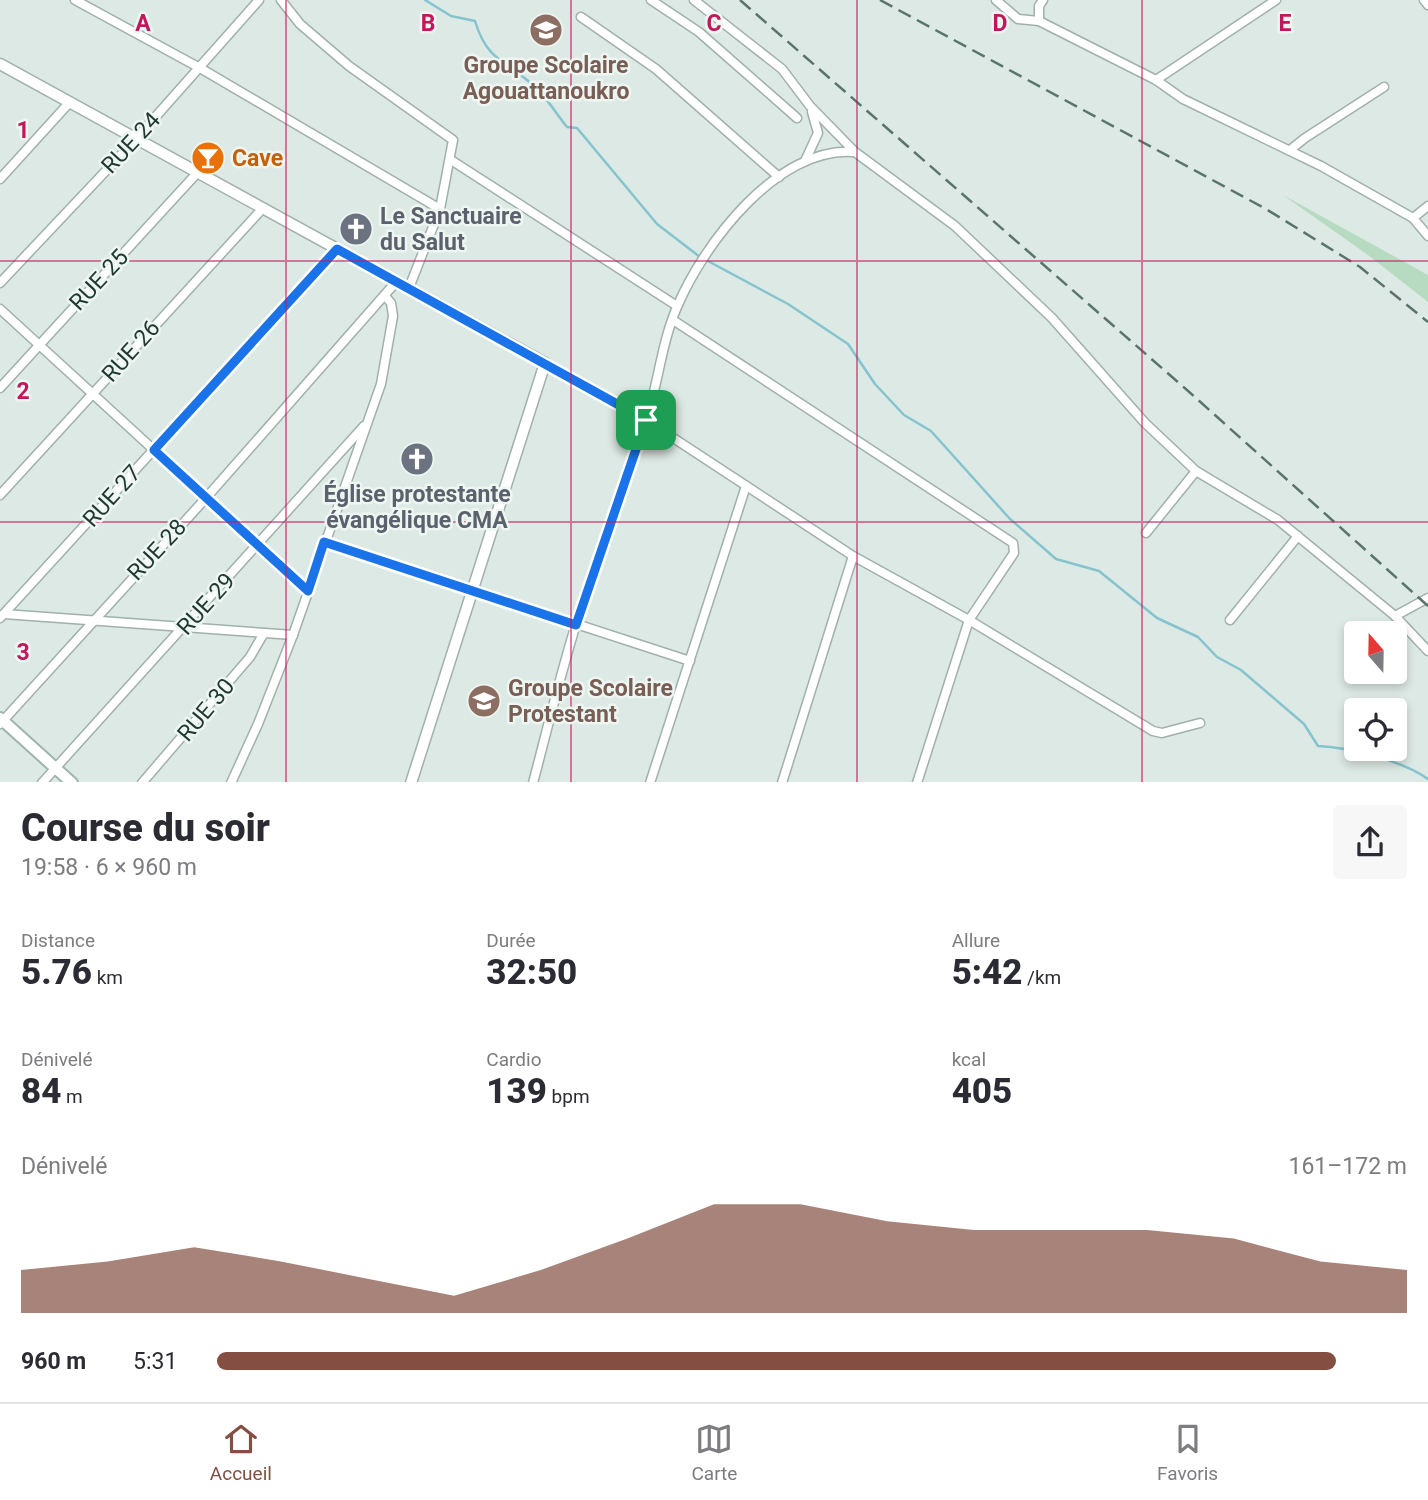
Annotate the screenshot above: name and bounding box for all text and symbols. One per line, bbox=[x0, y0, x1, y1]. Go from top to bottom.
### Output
text: A bbox=[135, 10, 151, 37]
text: B bbox=[421, 10, 435, 37]
text: C bbox=[706, 10, 722, 37]
text: D bbox=[993, 10, 1007, 37]
text: E bbox=[1279, 10, 1292, 37]
school or university icon: Groupe Scolaire Agouattanoukro bbox=[527, 11, 565, 49]
place label: Groupe Scolaire Agouattanoukro bbox=[463, 52, 629, 105]
street label: RUE 24 bbox=[96, 107, 166, 179]
text: 1 bbox=[16, 117, 30, 144]
bar icon: Cave bbox=[189, 139, 227, 177]
place label: Cave bbox=[232, 145, 283, 172]
place label: Le Sanctuaire du Salut bbox=[380, 203, 522, 256]
church icon: Le Sanctuaire du Salut bbox=[337, 210, 375, 248]
street label: RUE 25 bbox=[64, 244, 134, 316]
street label: RUE 26 bbox=[96, 315, 166, 387]
text: 2 bbox=[16, 378, 30, 405]
pin bbox=[616, 390, 676, 450]
icon: arrive bbox=[627, 401, 665, 439]
church icon: Église protestante évangélique CMA bbox=[398, 440, 436, 478]
street label: RUE 27 bbox=[77, 460, 147, 532]
place label: Église protestante évangélique CMA bbox=[323, 480, 511, 534]
street label: RUE 28 bbox=[122, 514, 192, 586]
street label: RUE 29 bbox=[171, 568, 241, 640]
north arrow bbox=[1344, 621, 1407, 684]
map controls bbox=[1344, 621, 1407, 761]
text: 3 bbox=[16, 639, 30, 666]
street label: RUE 30 bbox=[172, 673, 240, 747]
place label: Groupe Scolaire Protestant bbox=[508, 675, 673, 728]
school or university icon: Groupe Scolaire Protestant bbox=[465, 682, 503, 720]
button: locate bbox=[1344, 698, 1407, 761]
button: share bbox=[1333, 805, 1407, 879]
text: Course du soir bbox=[21, 806, 270, 850]
text: 19:58 · 6 × 960 m bbox=[21, 854, 197, 881]
text: Distance bbox=[21, 929, 95, 952]
text: Durée bbox=[486, 929, 536, 952]
text: Allure bbox=[952, 929, 1000, 952]
text: 5.76 bbox=[21, 952, 92, 993]
text: 32:50 bbox=[486, 952, 577, 993]
text: 5:42 bbox=[952, 952, 1022, 993]
text: km bbox=[92, 966, 123, 989]
text: /km bbox=[1022, 966, 1061, 989]
text: Dénivelé bbox=[21, 1048, 93, 1071]
text: Cardio bbox=[486, 1048, 541, 1071]
text: kcal bbox=[952, 1048, 986, 1071]
text: 84 bbox=[21, 1071, 61, 1112]
text: 139 bbox=[486, 1071, 547, 1112]
text: 405 bbox=[952, 1071, 1012, 1112]
text: m bbox=[61, 1085, 83, 1108]
text: bpm bbox=[547, 1085, 590, 1108]
text: Dénivelé bbox=[21, 1153, 108, 1180]
text: 161–172 m bbox=[1288, 1153, 1407, 1180]
text: 960 m bbox=[21, 1348, 86, 1375]
text: 5:31 bbox=[133, 1348, 177, 1375]
tab: Accueil bbox=[210, 1420, 272, 1485]
tab: Carte bbox=[691, 1420, 737, 1485]
tab: Favoris bbox=[1157, 1420, 1218, 1485]

